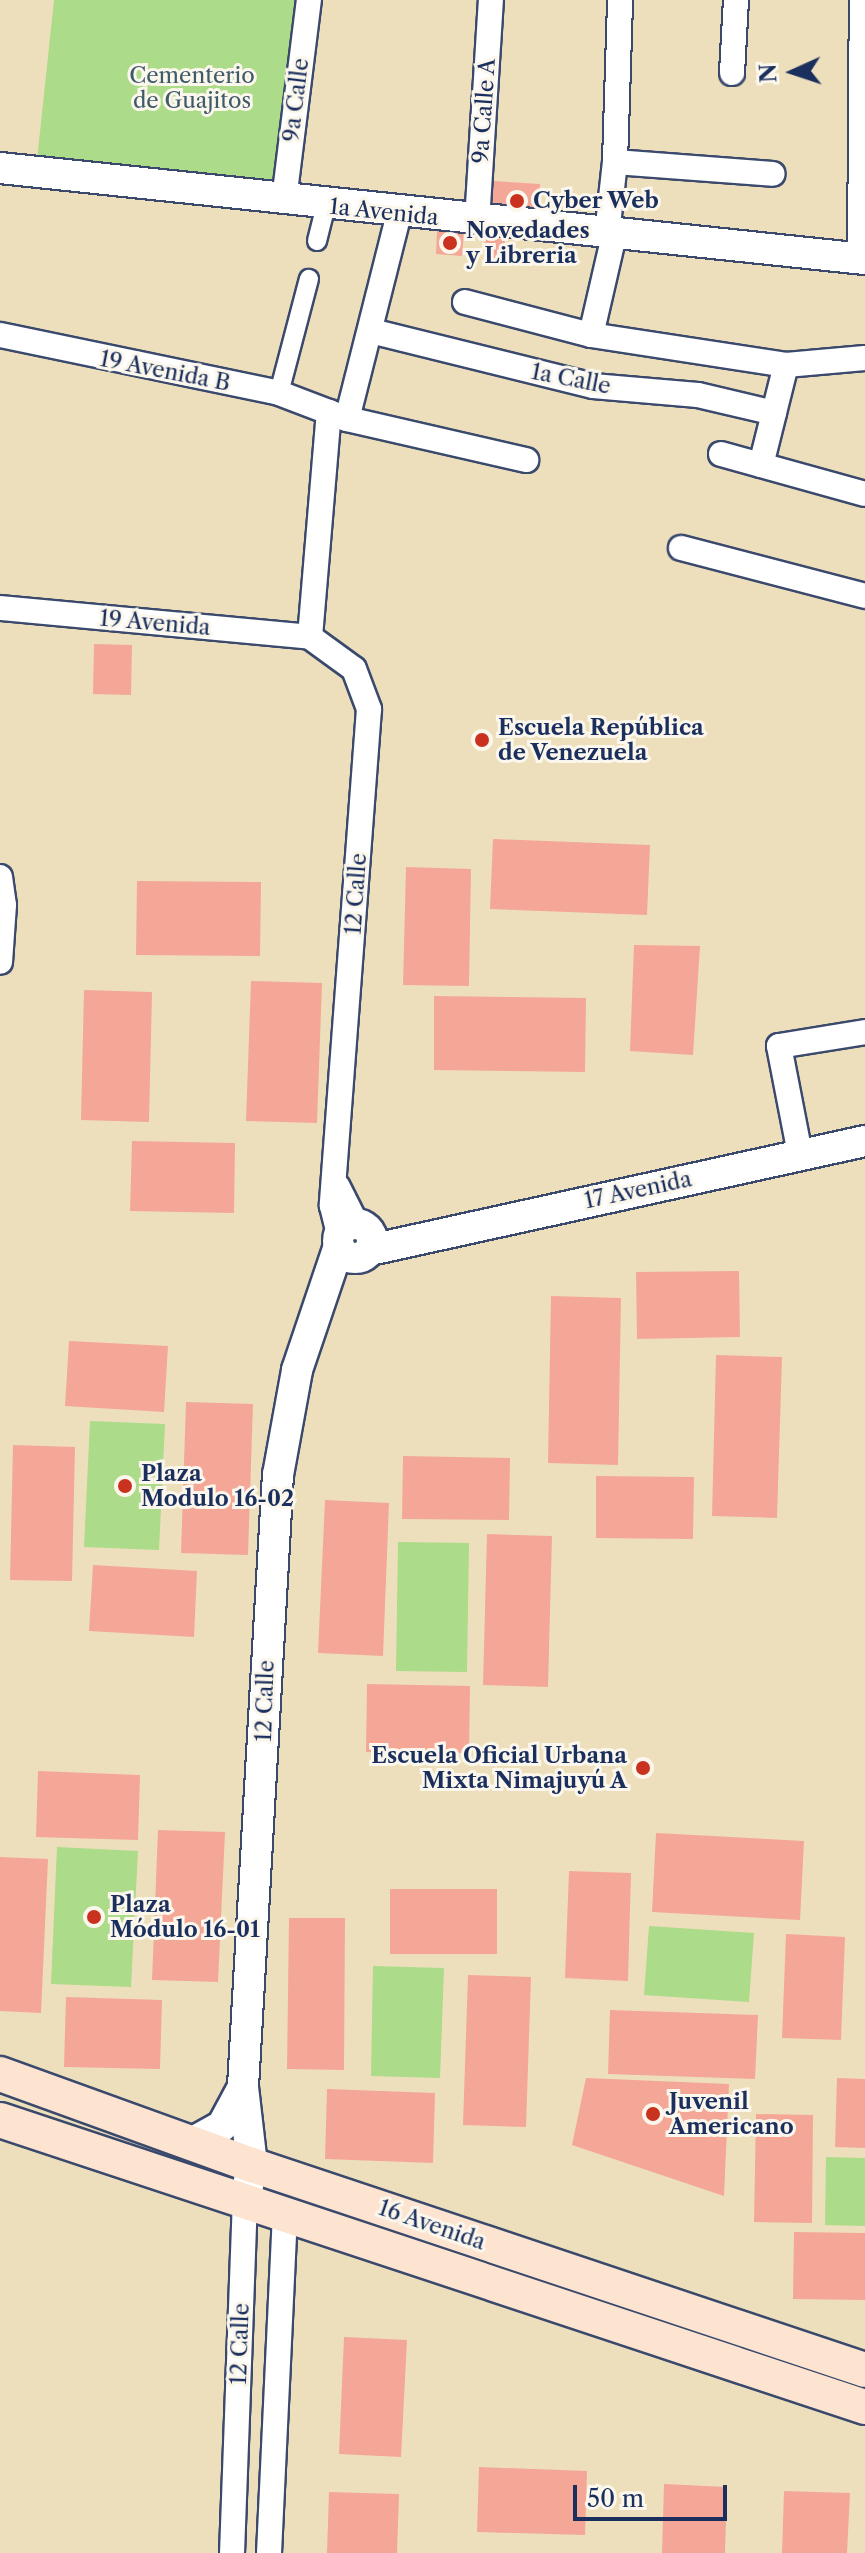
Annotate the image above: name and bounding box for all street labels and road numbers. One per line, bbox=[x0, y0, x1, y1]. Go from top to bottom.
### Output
street label: 9a Calle bbox=[278, 57, 314, 143]
street label: 9a Calle A bbox=[467, 57, 501, 165]
street label: 1a Avenida bbox=[328, 193, 440, 231]
street label: 19 Avenida B bbox=[97, 345, 233, 397]
street label: 1a Calle bbox=[529, 358, 613, 400]
street label: 19 Avenida bbox=[98, 605, 212, 641]
street label: 12 Calle bbox=[340, 852, 372, 936]
street label: 17 Avenida bbox=[581, 1166, 695, 1214]
street label: 12 Calle bbox=[250, 1660, 280, 1742]
street label: 16 Avenida bbox=[375, 2194, 489, 2256]
street label: 12 Calle bbox=[225, 2303, 255, 2385]

